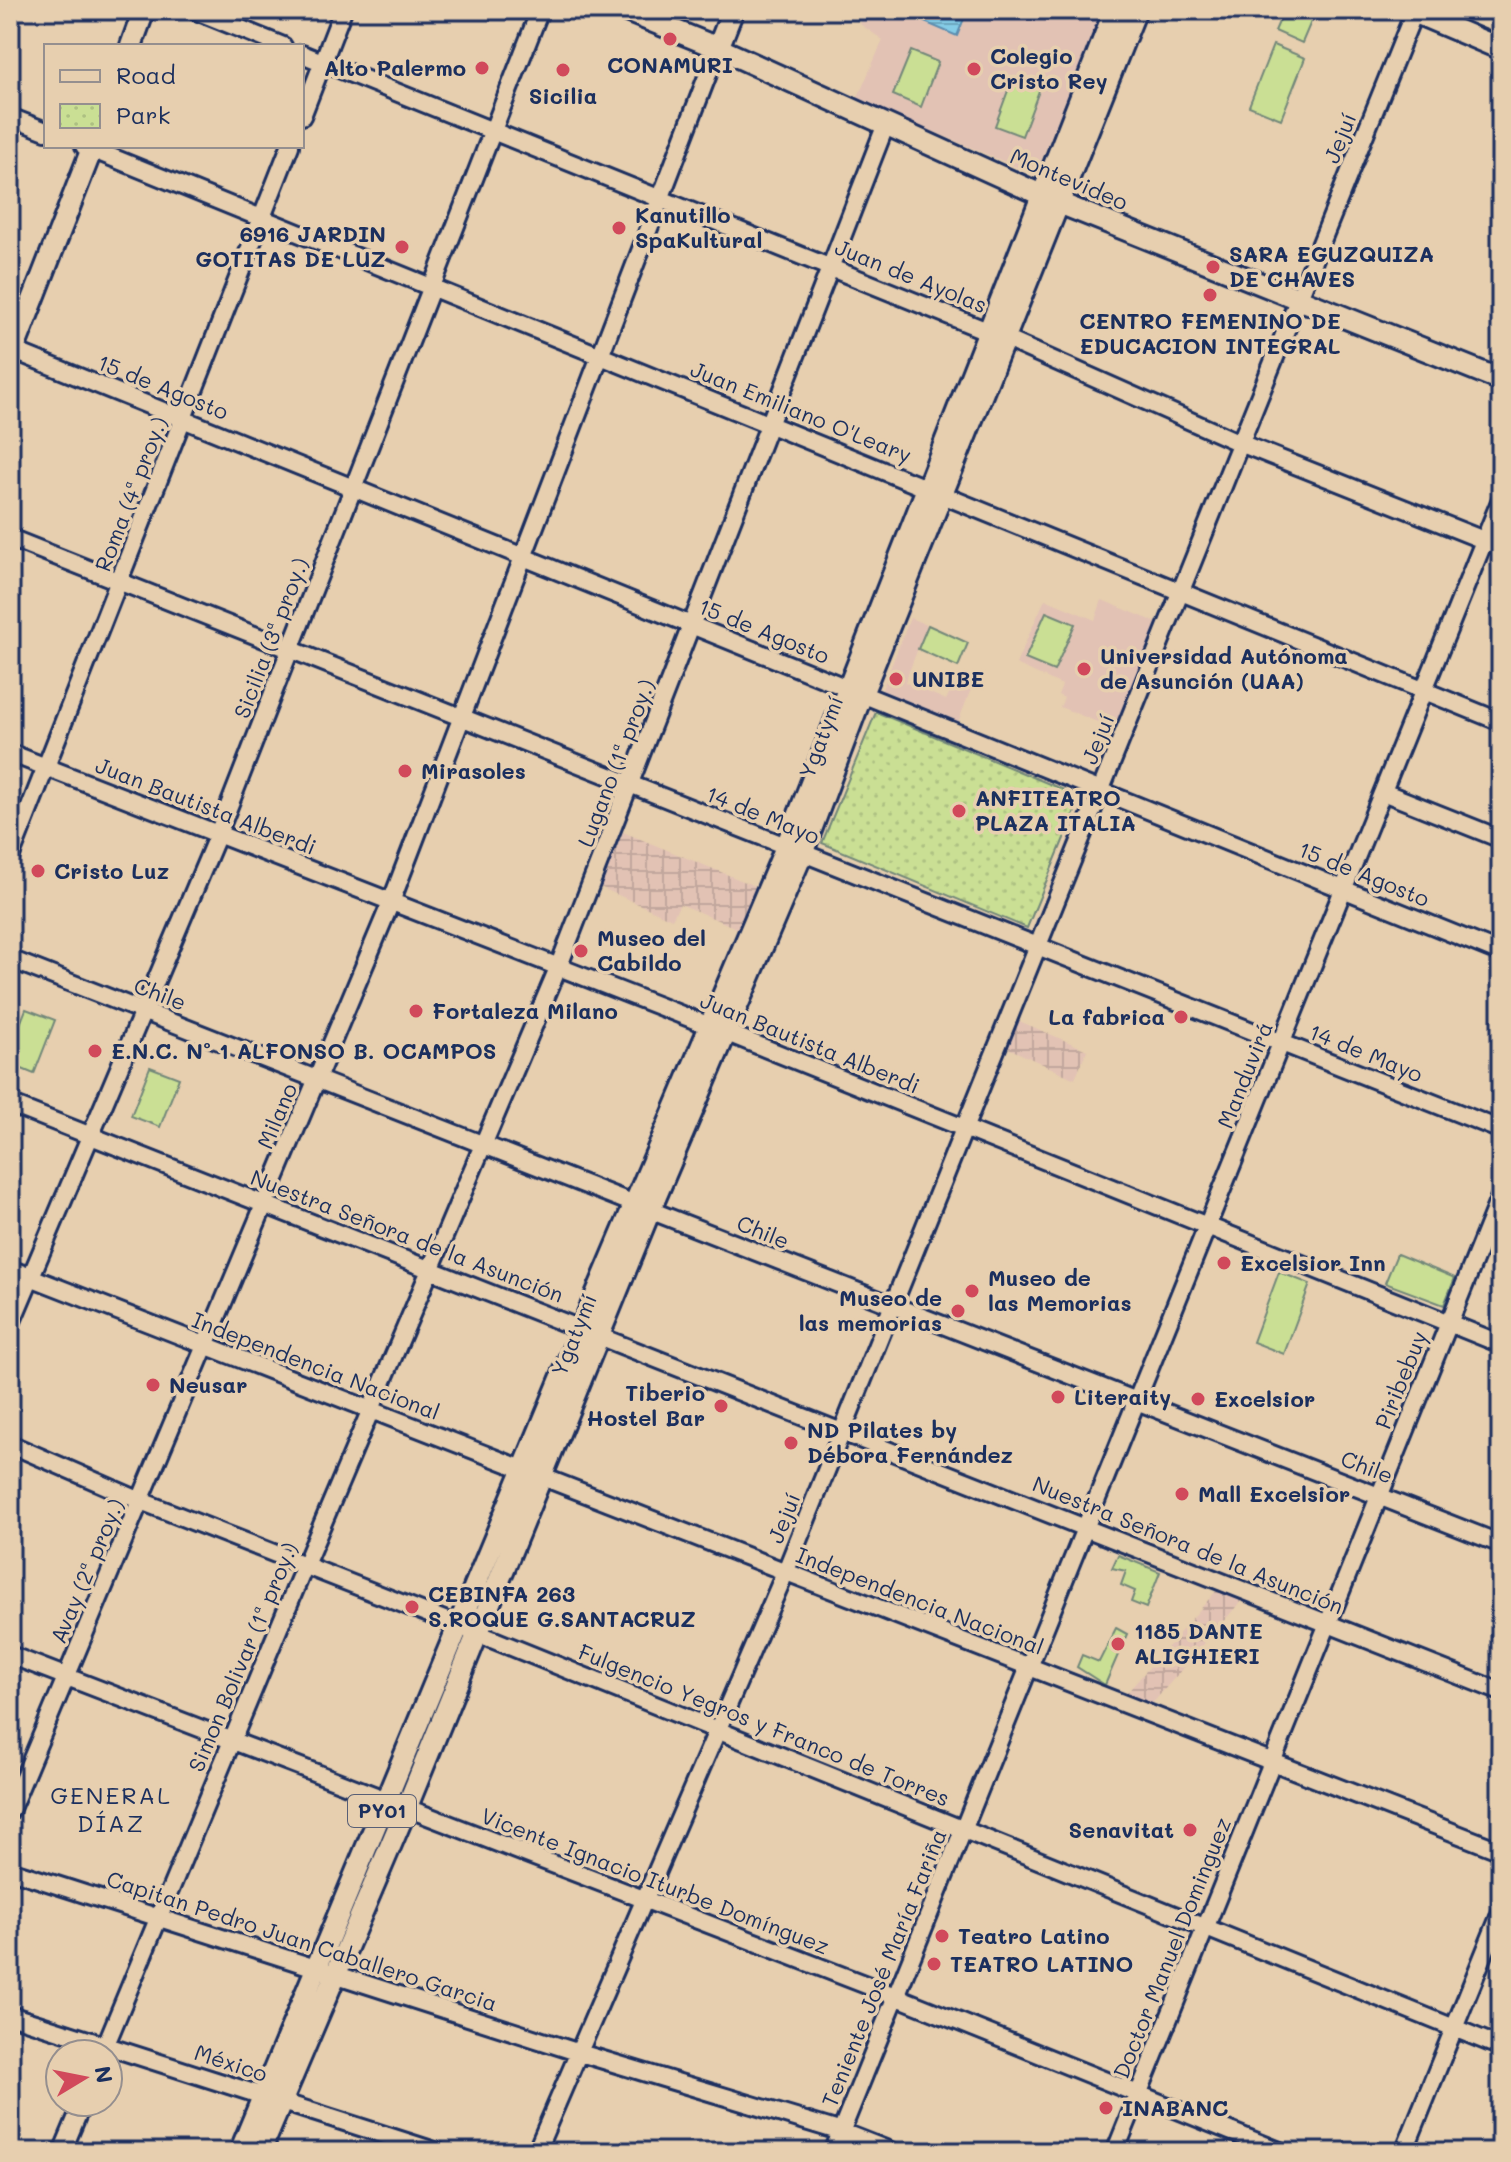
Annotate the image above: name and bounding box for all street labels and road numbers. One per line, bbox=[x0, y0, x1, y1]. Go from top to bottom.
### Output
street label: Jejuí bbox=[1316, 108, 1363, 167]
street label: Montevideo bbox=[1006, 141, 1132, 216]
street label: Juan de Ayolas bbox=[831, 232, 991, 319]
street label: 15 de Agosto bbox=[93, 347, 233, 426]
street label: Juan Emiliano O'Leary bbox=[686, 354, 916, 469]
street label: Roma (4ª proy.) bbox=[88, 412, 173, 575]
street label: Sicilia (3ª proy.) bbox=[227, 553, 315, 722]
street label: 15 de Agosto bbox=[694, 591, 834, 670]
street label: Lugano (1ª proy.) bbox=[570, 675, 661, 851]
street label: Ygatymí bbox=[791, 691, 850, 782]
street label: Jejuí bbox=[1074, 709, 1121, 768]
street label: Juan Bautista Alberdi bbox=[92, 750, 321, 861]
street label: 14 de Mayo bbox=[702, 779, 824, 850]
street label: 15 de Agosto bbox=[1294, 834, 1434, 913]
street label: Chile bbox=[130, 970, 191, 1017]
street label: Juan Bautista Alberdi bbox=[696, 985, 924, 1100]
street label: Manduvirá bbox=[1210, 1017, 1279, 1132]
street label: 14 de Mayo bbox=[1305, 1017, 1427, 1088]
street label: Milano bbox=[250, 1079, 303, 1153]
street label: Nuestra Señora de la Asunción bbox=[247, 1162, 568, 1309]
street label: Chile bbox=[733, 1208, 794, 1255]
street label: Ygatymí bbox=[544, 1289, 603, 1380]
street label: Independencia Nacional bbox=[188, 1305, 444, 1426]
street label: Piribebuy bbox=[1368, 1327, 1433, 1433]
street label: Chile bbox=[1337, 1443, 1398, 1490]
street label: Nuestra Señora de la Asunción bbox=[1028, 1469, 1348, 1620]
street label: Jejuí bbox=[760, 1488, 807, 1547]
street label: Avay (2ª proy.) bbox=[43, 1494, 130, 1648]
street label: Simon Bolivar (1ª proy.) bbox=[181, 1538, 304, 1776]
street label: Independencia Nacional bbox=[792, 1540, 1048, 1661]
street label: Fulgencio Yegros y Franco de Torres bbox=[574, 1637, 954, 1813]
road number: PY01 bbox=[348, 1795, 416, 1827]
street label: Vicente Ignacio Iturbe Domínguez bbox=[477, 1801, 833, 1960]
street label: Doctor Manuel Dominguez bbox=[1106, 1813, 1237, 2082]
street label: Teniente José María Fariña bbox=[814, 1825, 953, 2111]
street label: Capitan Pedro Juan Caballero Garcia bbox=[103, 1864, 501, 2017]
street label: México bbox=[191, 2037, 271, 2088]

